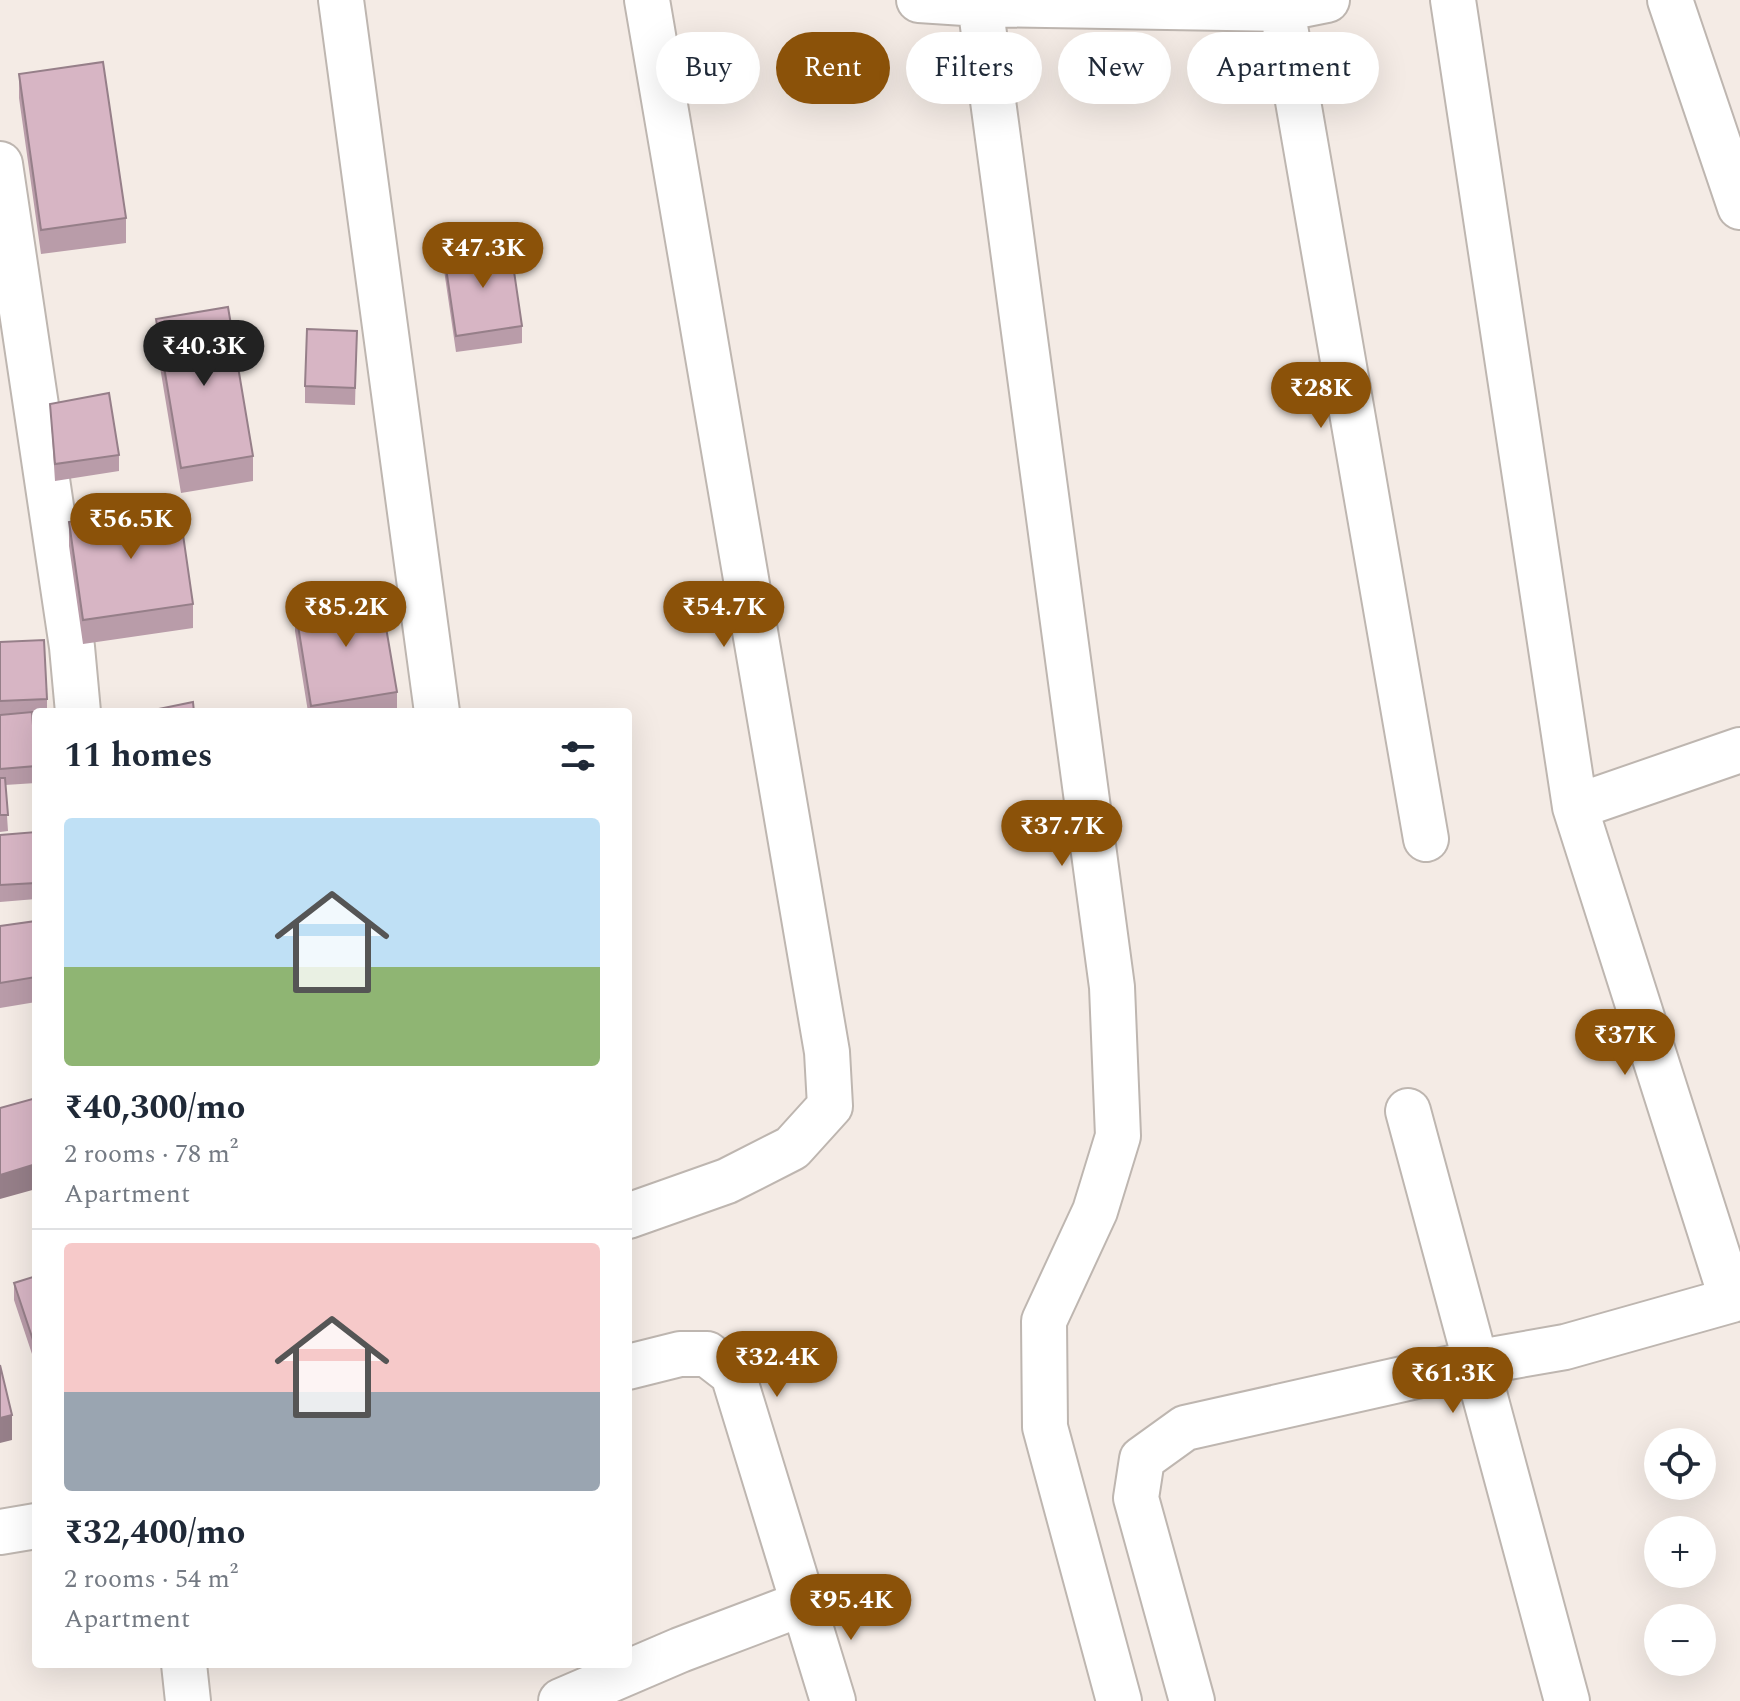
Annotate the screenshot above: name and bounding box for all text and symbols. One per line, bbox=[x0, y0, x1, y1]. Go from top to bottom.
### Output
chip: Buy bbox=[656, 32, 760, 104]
chip: Rent bbox=[776, 32, 890, 104]
chip: Filters bbox=[906, 32, 1042, 104]
chip: New bbox=[1058, 32, 1171, 104]
chip: Apartment bbox=[1187, 32, 1379, 104]
pin: ₹47.3K bbox=[418, 222, 548, 290]
text: ₹47.3K bbox=[440, 228, 526, 268]
pin: ₹40.3K bbox=[139, 320, 269, 388]
text: ₹40.3K bbox=[161, 326, 247, 366]
pin: ₹28K bbox=[1274, 362, 1368, 430]
text: ₹28K bbox=[1289, 368, 1353, 408]
pin: ₹56.5K bbox=[66, 493, 196, 561]
text: ₹56.5K bbox=[88, 499, 174, 539]
pin: ₹85.2K bbox=[281, 581, 411, 649]
pin: ₹54.7K bbox=[659, 581, 789, 649]
text: ₹85.2K bbox=[303, 587, 389, 627]
text: ₹54.7K bbox=[681, 587, 767, 627]
text: 11 homes bbox=[64, 730, 213, 782]
icon: filters bbox=[556, 734, 600, 778]
pin: ₹37.7K bbox=[997, 800, 1127, 868]
text: ₹37.7K bbox=[1019, 806, 1105, 846]
icon: home bbox=[260, 870, 404, 1014]
pin: ₹37K bbox=[1578, 1009, 1672, 1077]
text: ₹37K bbox=[1593, 1015, 1657, 1055]
text: ₹40,300/mo bbox=[64, 1082, 245, 1134]
text: 2 rooms · 78 m² bbox=[64, 1134, 238, 1174]
text: Apartment bbox=[64, 1174, 190, 1214]
icon: home bbox=[260, 1295, 404, 1439]
pin: ₹32.4K bbox=[712, 1331, 842, 1399]
text: ₹32.4K bbox=[734, 1337, 820, 1377]
pin: ₹61.3K bbox=[1388, 1347, 1518, 1415]
text: ₹61.3K bbox=[1410, 1353, 1496, 1393]
map controls bbox=[1644, 1428, 1716, 1676]
button: locate bbox=[1644, 1428, 1716, 1500]
text: ₹32,400/mo bbox=[64, 1507, 245, 1559]
button: + bbox=[1644, 1516, 1716, 1588]
text: 2 rooms · 54 m² bbox=[64, 1559, 238, 1599]
pin: ₹95.4K bbox=[786, 1574, 916, 1642]
text: ₹95.4K bbox=[808, 1580, 894, 1620]
text: Apartment bbox=[64, 1599, 190, 1639]
button: − bbox=[1644, 1604, 1716, 1676]

